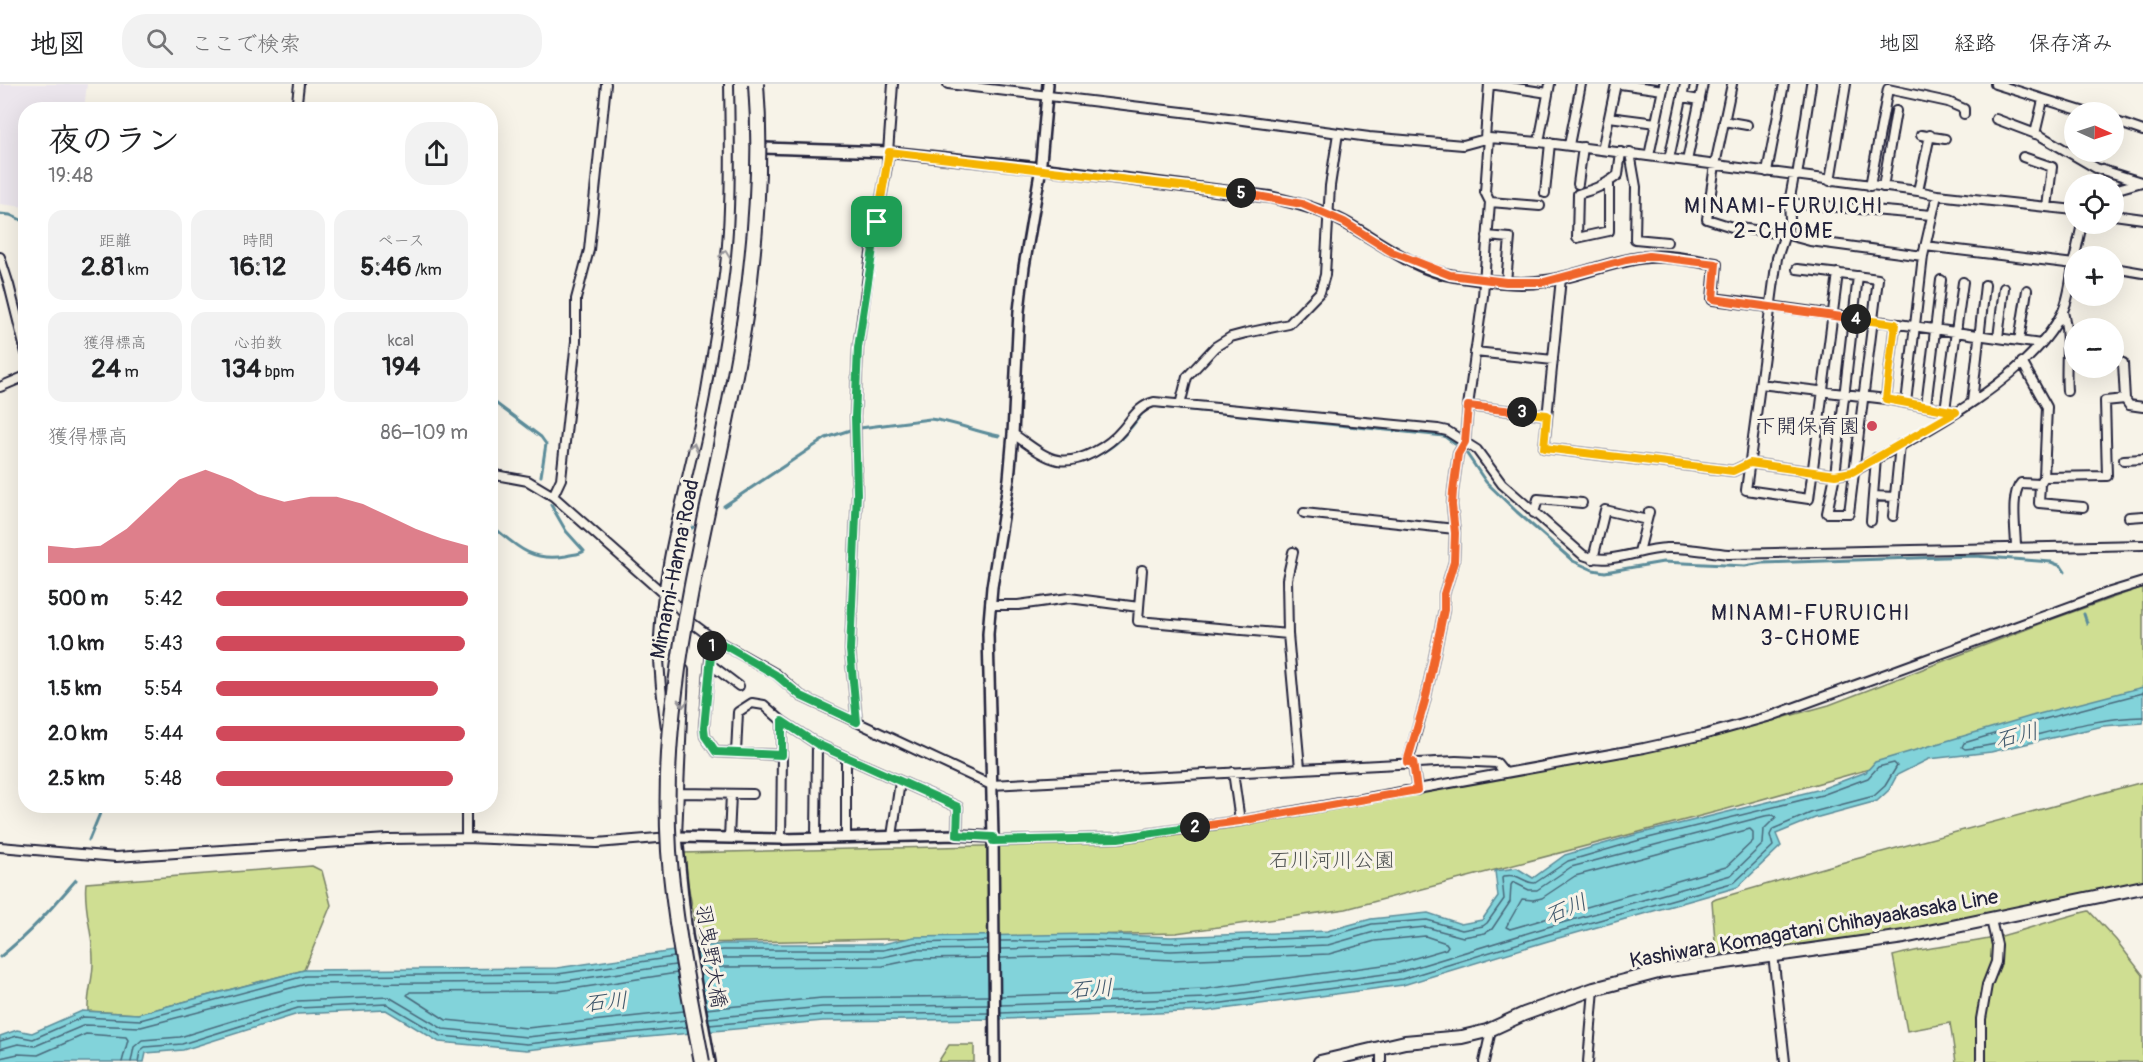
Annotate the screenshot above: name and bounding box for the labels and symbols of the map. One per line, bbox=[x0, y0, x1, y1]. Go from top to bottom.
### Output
north arrow bbox=[2064, 102, 2124, 162]
pin: 5 bbox=[1226, 178, 1256, 208]
district label: MINAMI-FURUICHI 2-CHOME bbox=[1684, 192, 1884, 245]
pin bbox=[851, 196, 902, 247]
one-way arrow bbox=[718, 250, 731, 259]
pin: 4 bbox=[1841, 304, 1871, 334]
pin: 3 bbox=[1507, 397, 1537, 427]
place label: 下開保育園 bbox=[1755, 413, 1860, 440]
marker: 下開保育園 bbox=[1865, 419, 1879, 433]
one-way arrow bbox=[686, 442, 699, 452]
street label: Mimami-Hanna Road bbox=[644, 477, 706, 661]
district label: MINAMI-FURUICHI 3-CHOME bbox=[1711, 599, 1911, 652]
pin: 1 bbox=[697, 631, 727, 661]
one-way arrow bbox=[676, 698, 689, 707]
water label: 石川 bbox=[1992, 717, 2042, 755]
pin: 2 bbox=[1180, 812, 1210, 842]
park label: 石川河川公園 bbox=[1269, 847, 1395, 874]
street label: Kashiwara Komagatani Chihayaakasaka Line bbox=[1628, 883, 2001, 975]
water label: 石川 bbox=[1540, 888, 1592, 930]
street label: 羽曳野大橋 bbox=[689, 902, 733, 1010]
water label: 石川 bbox=[1068, 973, 1114, 1005]
water label: 石川 bbox=[583, 986, 629, 1018]

